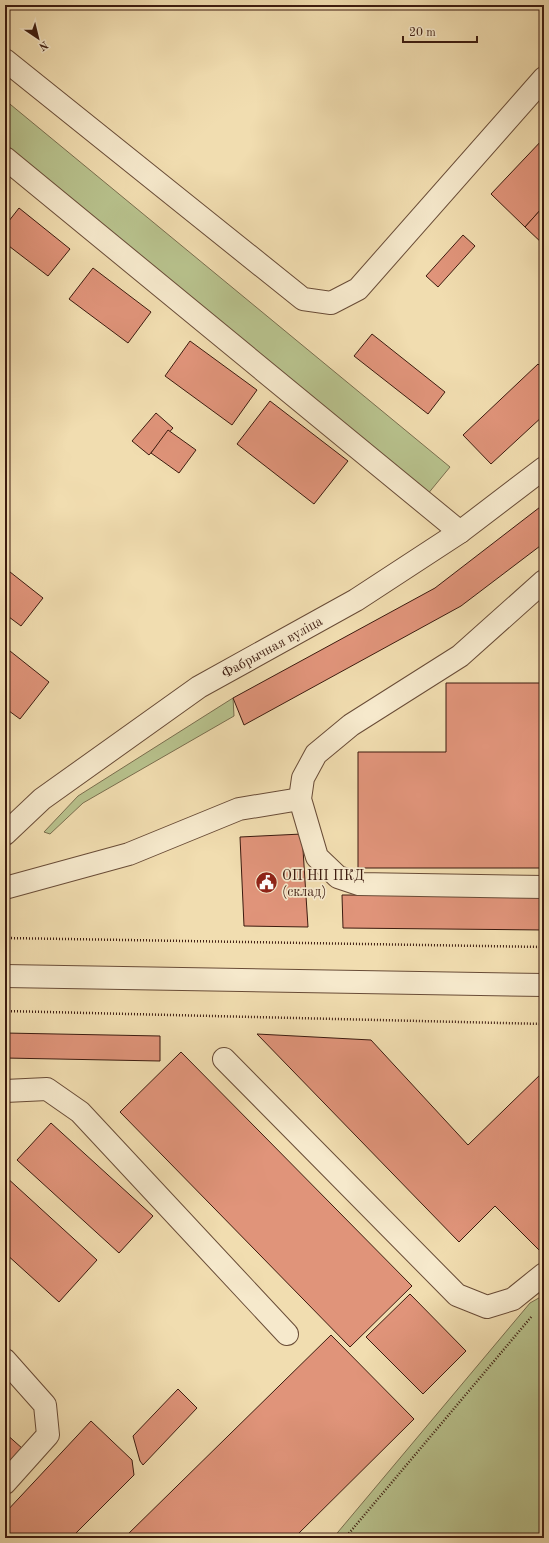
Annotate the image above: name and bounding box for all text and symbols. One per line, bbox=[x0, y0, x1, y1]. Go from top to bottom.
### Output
north arrow bbox=[18, 18, 58, 58]
scale bar bbox=[403, 18, 477, 44]
text: 20 m bbox=[409, 27, 436, 39]
text: N bbox=[36, 38, 49, 52]
street label: Фабрычная вуліца bbox=[219, 614, 325, 681]
place label: ОП НII ПКД (склад) bbox=[282, 869, 364, 899]
public building icon: ОП НII ПКД (склад) bbox=[254, 870, 280, 896]

